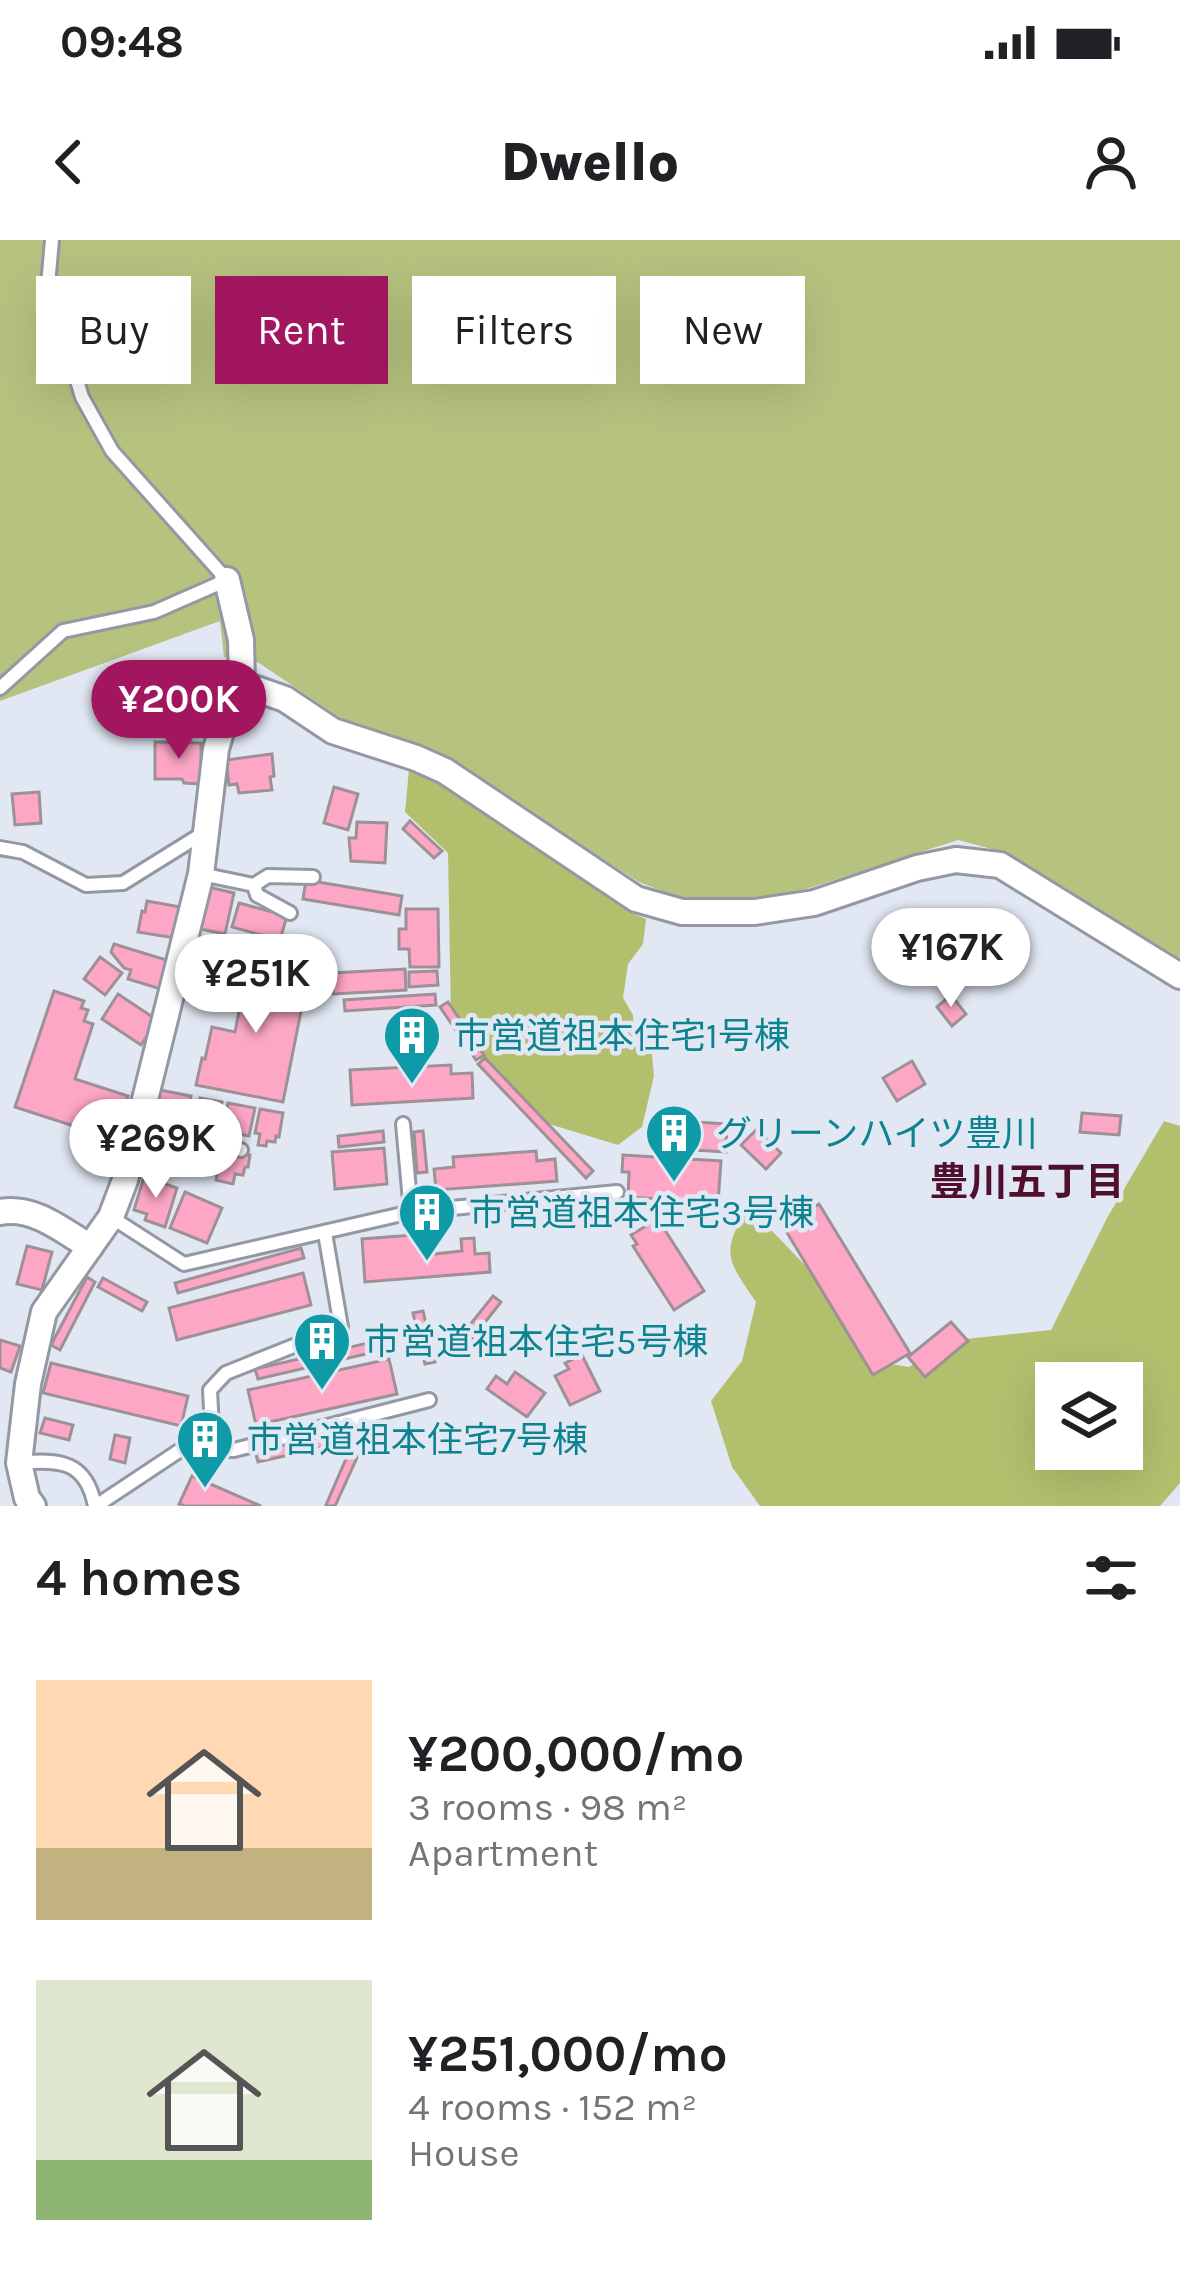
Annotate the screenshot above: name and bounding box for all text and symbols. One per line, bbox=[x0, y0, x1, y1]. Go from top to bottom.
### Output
text: 09:48 bbox=[60, 16, 184, 68]
icon: back bbox=[36, 129, 102, 195]
icon: person bbox=[1078, 129, 1144, 195]
text: Dwello bbox=[501, 130, 679, 194]
chip: Buy bbox=[36, 276, 191, 384]
chip: Rent bbox=[215, 276, 388, 384]
chip: Filters bbox=[412, 276, 616, 384]
chip: New bbox=[640, 276, 805, 384]
pin: ¥200K bbox=[95, 660, 263, 762]
text: ¥200K bbox=[118, 676, 240, 722]
pin: ¥167K bbox=[867, 908, 1035, 1010]
text: ¥167K bbox=[898, 924, 1004, 970]
pin: ¥251K bbox=[172, 934, 340, 1036]
text: ¥251K bbox=[202, 950, 310, 996]
building icon: 市営道祖本住宅1号棟 bbox=[381, 1004, 443, 1086]
place label: 市営道祖本住宅1号棟 bbox=[454, 1015, 790, 1057]
pin: ¥269K bbox=[72, 1099, 240, 1201]
building icon: グリーンハイツ豊川 bbox=[643, 1102, 705, 1184]
place label: グリーンハイツ豊川 bbox=[716, 1113, 1037, 1155]
text: ¥269K bbox=[96, 1115, 216, 1161]
district label: 豊川五丁目 bbox=[929, 1159, 1125, 1205]
building icon: 市営道祖本住宅3号棟 bbox=[396, 1181, 458, 1263]
place label: 市営道祖本住宅3号棟 bbox=[469, 1192, 814, 1234]
building icon: 市営道祖本住宅5号棟 bbox=[291, 1310, 353, 1392]
place label: 市営道祖本住宅5号棟 bbox=[364, 1321, 708, 1363]
map controls bbox=[1035, 1362, 1143, 1470]
button: layers bbox=[1035, 1362, 1143, 1470]
building icon: 市営道祖本住宅7号棟 bbox=[174, 1408, 236, 1490]
place label: 市営道祖本住宅7号棟 bbox=[247, 1419, 588, 1461]
icon: filters bbox=[1078, 1545, 1144, 1611]
text: 4 homes bbox=[36, 1548, 242, 1608]
text: ¥200,000/mo bbox=[408, 1724, 744, 1784]
icon: home bbox=[132, 1728, 276, 1872]
text: 3 rooms · 98 m² bbox=[408, 1784, 687, 1830]
text: Apartment bbox=[408, 1830, 598, 1876]
text: ¥251,000/mo bbox=[408, 2024, 728, 2084]
icon: home bbox=[132, 2028, 276, 2172]
text: 4 rooms · 152 m² bbox=[408, 2084, 697, 2130]
text: House bbox=[408, 2130, 520, 2176]

